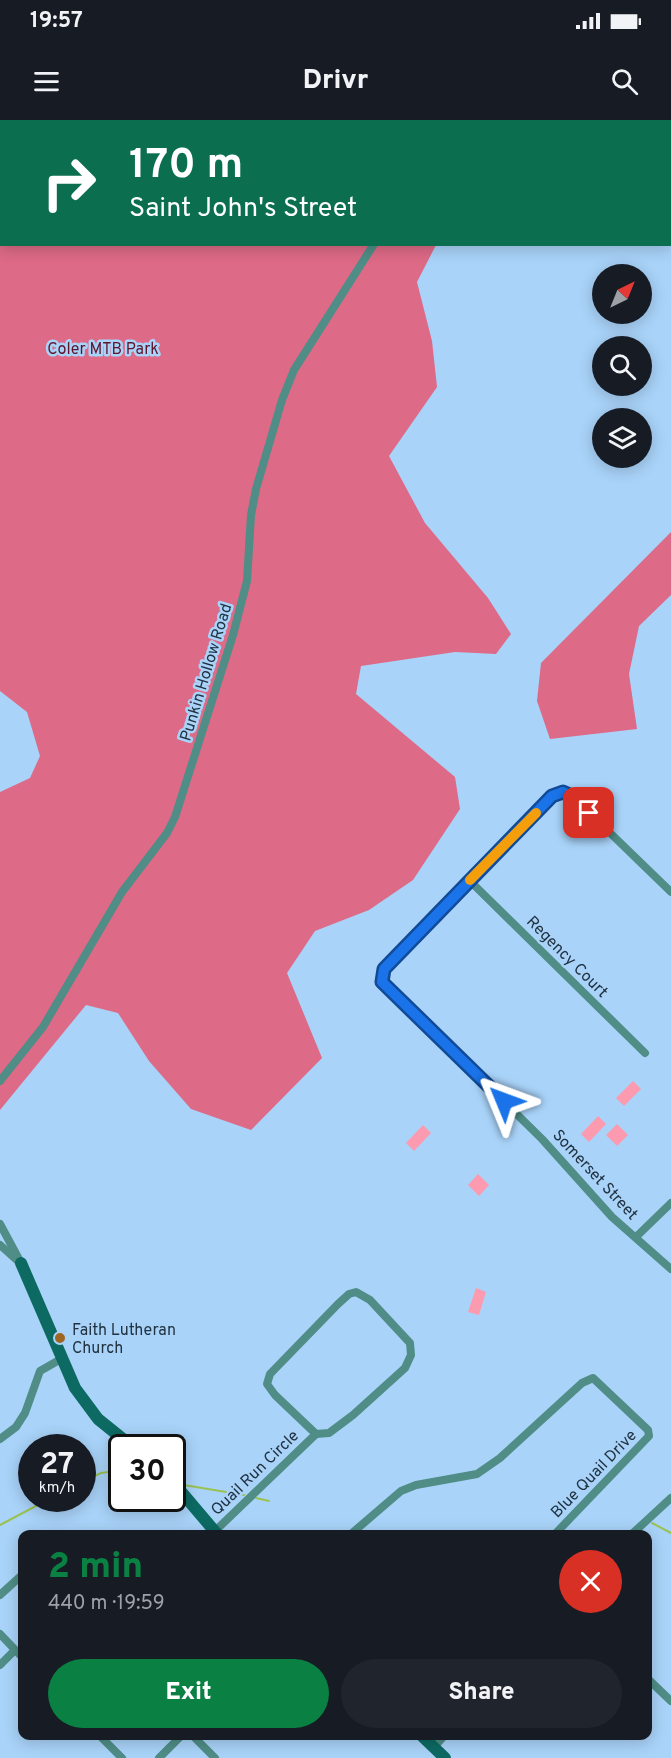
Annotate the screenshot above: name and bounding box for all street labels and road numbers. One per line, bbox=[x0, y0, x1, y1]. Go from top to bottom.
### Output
street label: Punkin Hollow Road bbox=[176, 601, 237, 744]
street label: Regency Court bbox=[522, 912, 612, 1002]
street label: Somerset Street bbox=[548, 1126, 642, 1225]
street label: Quail Run Circle bbox=[207, 1426, 304, 1520]
street label: Blue Quail Drive bbox=[547, 1426, 642, 1523]

